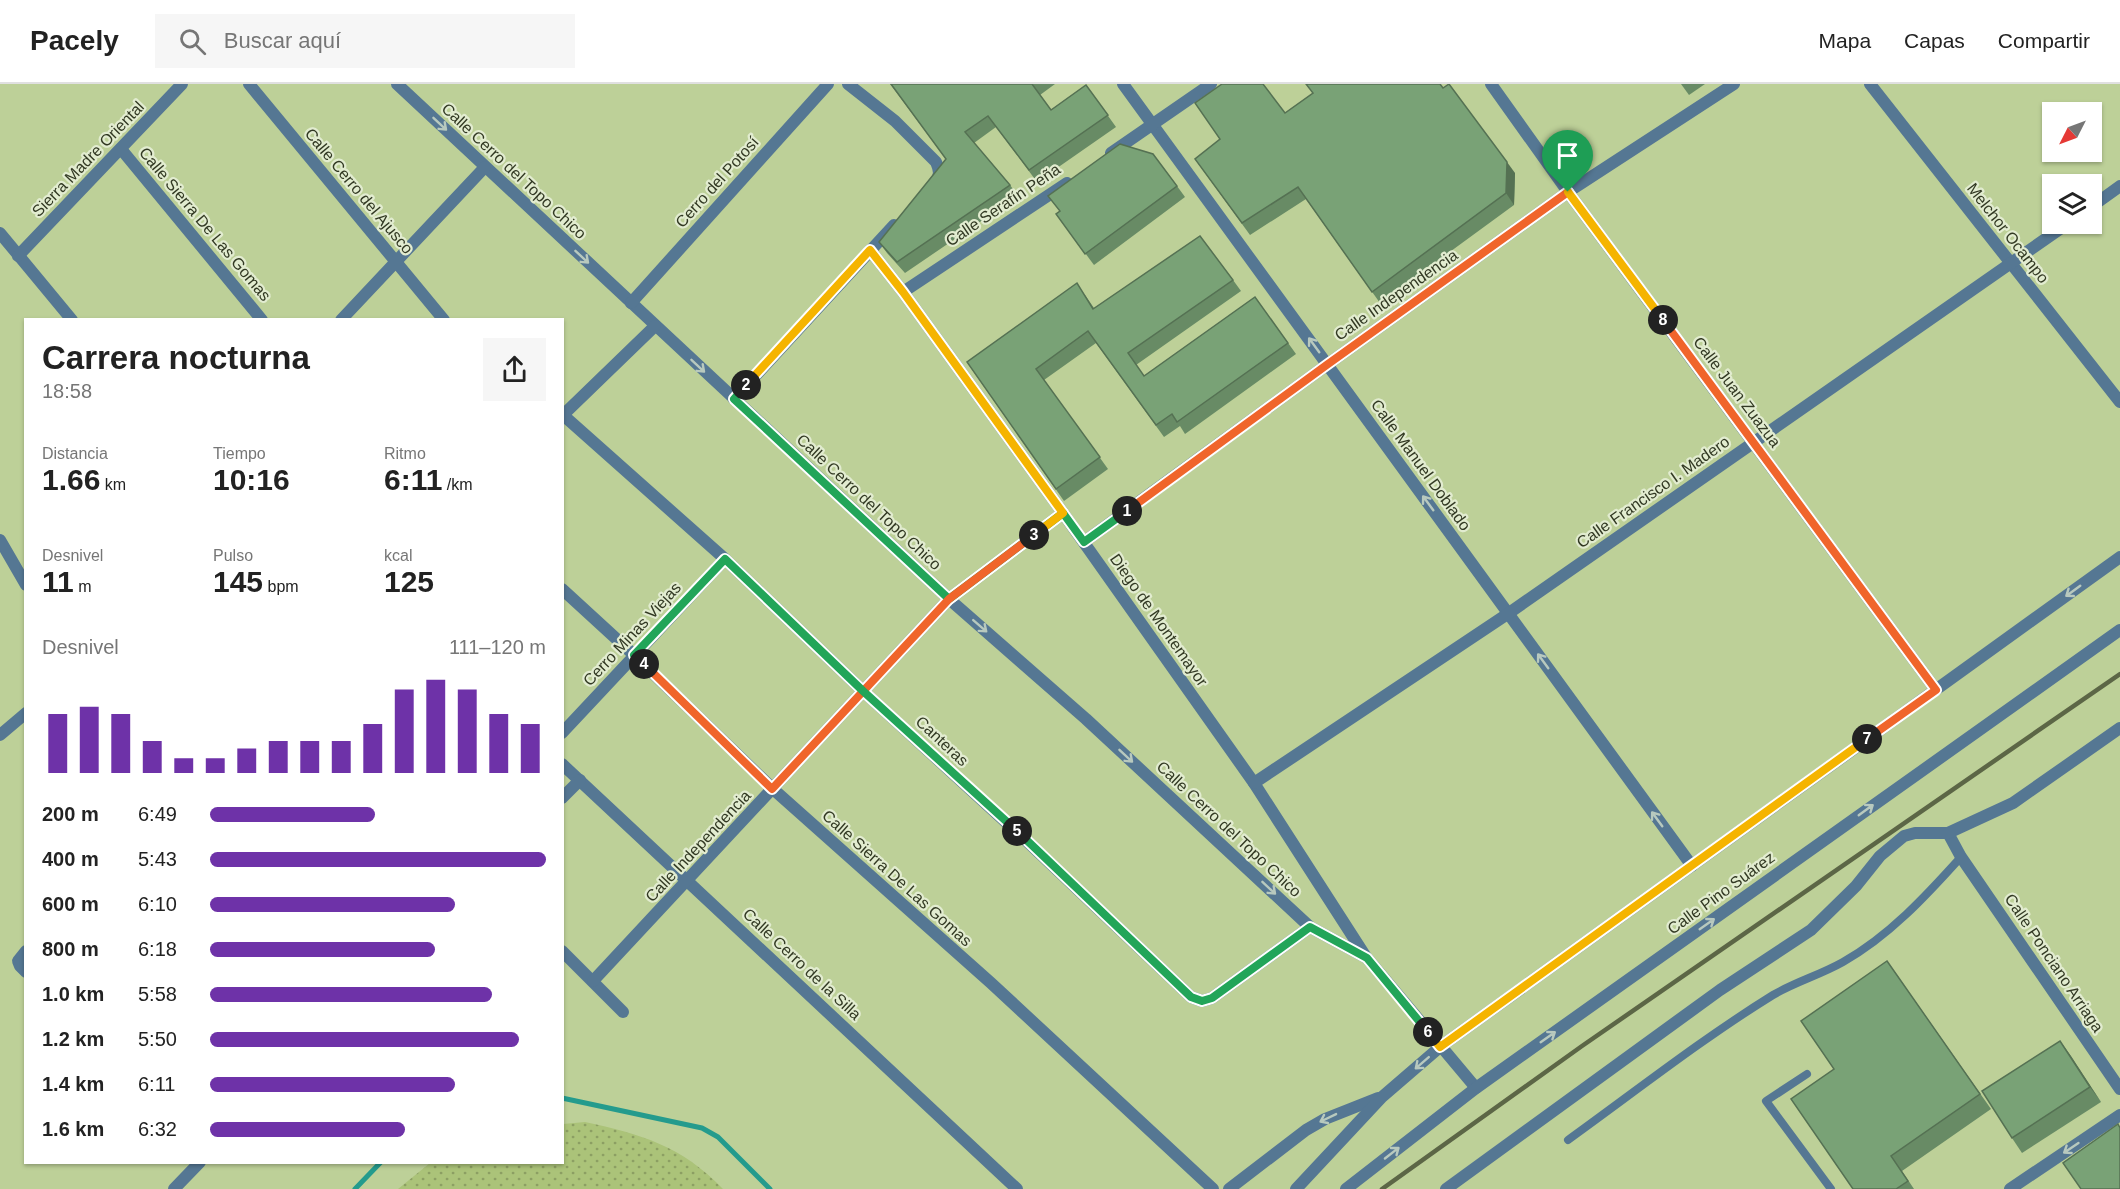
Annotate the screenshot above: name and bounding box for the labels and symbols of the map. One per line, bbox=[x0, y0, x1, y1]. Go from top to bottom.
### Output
street label: Sierra Madre Oriental bbox=[29, 98, 147, 220]
street label: Calle Cerro del Topo Chico bbox=[438, 100, 590, 242]
north arrow bbox=[2042, 102, 2102, 162]
one-way arrow bbox=[432, 117, 447, 131]
street label: Calle Cerro del Ajusco bbox=[302, 125, 416, 257]
pin bbox=[1542, 130, 1593, 192]
street label: Cerro del Potosí bbox=[672, 133, 762, 231]
street label: Calle Sierra De Las Gomas bbox=[136, 144, 274, 304]
street label: Calle Serafín Peña bbox=[943, 160, 1064, 250]
street label: Melchor Ocampo bbox=[1964, 180, 2052, 286]
street label: Calle Independencia bbox=[1331, 246, 1461, 344]
one-way arrow bbox=[575, 250, 590, 265]
pin: 8 bbox=[1648, 305, 1678, 335]
street label: Calle Juan Zuazua bbox=[1690, 334, 1784, 450]
one-way arrow bbox=[1308, 338, 1320, 354]
one-way arrow bbox=[690, 359, 705, 373]
pin: 2 bbox=[731, 370, 761, 400]
street label: Calle Manuel Doblado bbox=[1368, 396, 1474, 534]
street label: Calle Cerro del Topo Chico bbox=[793, 431, 945, 573]
street label: Calle Francisco I. Madero bbox=[1573, 433, 1733, 551]
pin: 1 bbox=[1112, 496, 1142, 526]
one-way arrow bbox=[1422, 496, 1435, 512]
pin: 3 bbox=[1019, 520, 1049, 550]
street label: Diego de Montemayor bbox=[1107, 551, 1211, 690]
street label: Cerro Minas Viejas bbox=[580, 579, 684, 689]
one-way arrow bbox=[2065, 585, 2081, 597]
one-way arrow bbox=[972, 619, 987, 633]
pin: 4 bbox=[629, 649, 659, 679]
one-way arrow bbox=[1537, 653, 1549, 669]
street label: Canteras bbox=[912, 713, 972, 769]
pin: 7 bbox=[1852, 724, 1882, 754]
one-way arrow bbox=[1118, 748, 1133, 762]
street label: Calle Cerro del Topo Chico bbox=[1153, 758, 1305, 900]
street label: Calle Independencia bbox=[642, 787, 754, 905]
one-way arrow bbox=[1857, 804, 1873, 816]
street label: Calle Sierra De Las Gomas bbox=[819, 807, 975, 949]
one-way arrow bbox=[1651, 811, 1663, 827]
pin: 5 bbox=[1002, 816, 1032, 846]
street label: Calle Pino Suárez bbox=[1664, 848, 1778, 938]
one-way arrow bbox=[1261, 881, 1276, 895]
street label: Calle Ponciano Arriaga bbox=[2001, 891, 2107, 1035]
street label: Calle Cerro de la Silla bbox=[740, 905, 864, 1023]
one-way arrow bbox=[1699, 918, 1715, 930]
pin: 6 bbox=[1413, 1017, 1443, 1047]
one-way arrow bbox=[1540, 1030, 1556, 1043]
one-way arrow bbox=[1415, 1056, 1430, 1070]
one-way arrow bbox=[1319, 1113, 1337, 1125]
one-way arrow bbox=[2064, 1142, 2080, 1154]
one-way arrow bbox=[1384, 1147, 1400, 1160]

